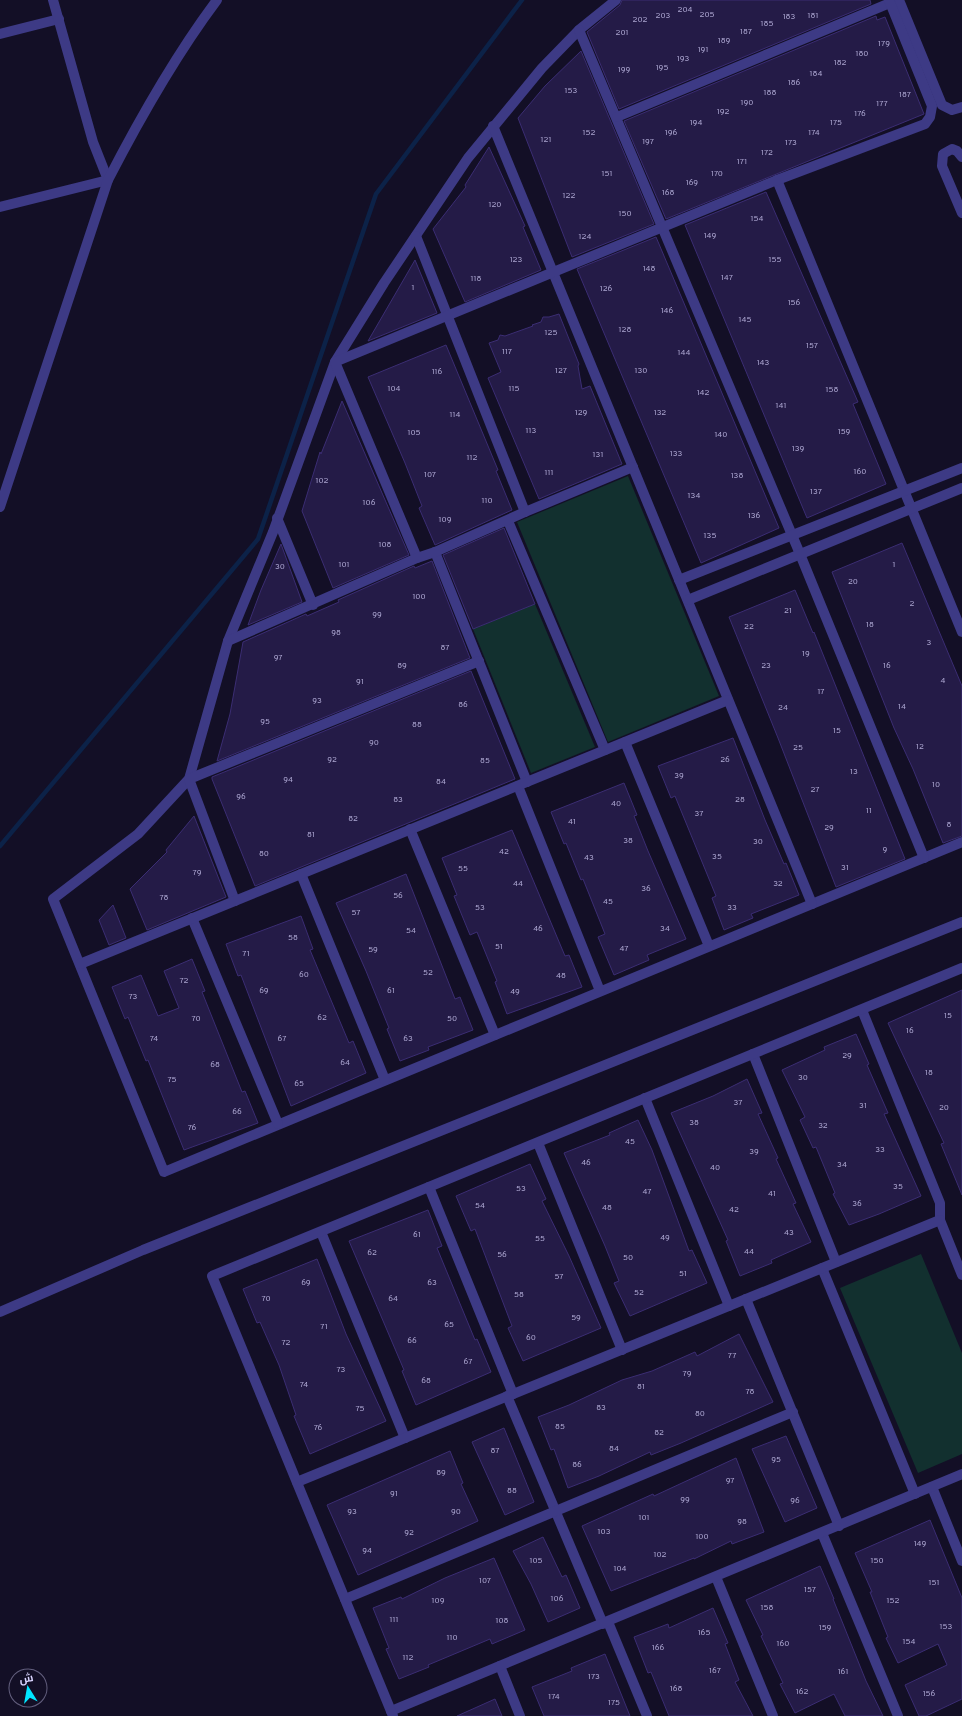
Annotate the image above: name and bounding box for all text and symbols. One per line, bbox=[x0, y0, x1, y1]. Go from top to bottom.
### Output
house number: 204 bbox=[678, 5, 693, 15]
house number: 205 bbox=[700, 10, 715, 20]
house number: 203 bbox=[656, 11, 671, 21]
house number: 181 bbox=[808, 11, 818, 21]
house number: 183 bbox=[783, 12, 796, 22]
house number: 202 bbox=[633, 15, 648, 25]
house number: 185 bbox=[761, 19, 773, 29]
house number: 187 bbox=[740, 27, 752, 37]
house number: 201 bbox=[615, 28, 629, 38]
house number: 189 bbox=[718, 36, 730, 46]
house number: 179 bbox=[878, 39, 890, 49]
house number: 191 bbox=[698, 45, 708, 55]
house number: 180 bbox=[856, 49, 868, 59]
house number: 193 bbox=[677, 54, 689, 64]
house number: 182 bbox=[834, 58, 846, 68]
house number: 195 bbox=[656, 63, 668, 73]
house number: 199 bbox=[618, 65, 630, 75]
house number: 184 bbox=[810, 69, 822, 79]
house number: 186 bbox=[788, 78, 801, 88]
house number: 153 bbox=[565, 86, 578, 96]
house number: 188 bbox=[764, 88, 776, 98]
house number: 187 bbox=[899, 90, 911, 100]
house number: 190 bbox=[741, 98, 753, 108]
house number: 177 bbox=[876, 99, 888, 109]
house number: 192 bbox=[717, 107, 729, 117]
house number: 176 bbox=[854, 109, 866, 119]
house number: 194 bbox=[690, 118, 702, 128]
house number: 175 bbox=[830, 118, 842, 128]
house number: 152 bbox=[583, 128, 596, 138]
house number: 196 bbox=[665, 128, 677, 138]
house number: 174 bbox=[808, 128, 820, 138]
house number: 121 bbox=[541, 135, 551, 145]
house number: 197 bbox=[642, 137, 654, 147]
house number: 173 bbox=[785, 138, 797, 148]
house number: 172 bbox=[761, 148, 773, 158]
house number: 171 bbox=[737, 157, 747, 167]
house number: 151 bbox=[602, 169, 612, 179]
house number: 170 bbox=[711, 169, 723, 179]
house number: 169 bbox=[686, 178, 698, 188]
house number: 168 bbox=[662, 188, 674, 198]
house number: 122 bbox=[563, 191, 575, 201]
house number: 120 bbox=[488, 200, 502, 210]
house number: 150 bbox=[618, 209, 632, 219]
house number: 154 bbox=[750, 214, 764, 224]
house number: 149 bbox=[704, 231, 716, 241]
house number: 124 bbox=[579, 232, 591, 242]
house number: 123 bbox=[510, 255, 523, 265]
house number: 155 bbox=[769, 255, 781, 265]
house number: 148 bbox=[643, 264, 655, 274]
house number: 147 bbox=[721, 273, 733, 283]
house number: 118 bbox=[471, 274, 482, 284]
house number: 1 bbox=[412, 283, 414, 293]
house number: 126 bbox=[600, 284, 613, 294]
house number: 156 bbox=[788, 298, 801, 308]
house number: 146 bbox=[661, 306, 674, 316]
house number: 145 bbox=[739, 315, 751, 325]
house number: 128 bbox=[619, 325, 631, 335]
house number: 125 bbox=[545, 328, 557, 338]
house number: 157 bbox=[806, 341, 818, 351]
house number: 117 bbox=[502, 347, 512, 357]
house number: 144 bbox=[678, 348, 690, 358]
house number: 143 bbox=[757, 358, 769, 368]
house number: 127 bbox=[555, 366, 567, 376]
house number: 130 bbox=[635, 366, 647, 376]
house number: 116 bbox=[432, 367, 443, 377]
house number: 104 bbox=[387, 384, 401, 394]
house number: 115 bbox=[509, 384, 519, 394]
house number: 158 bbox=[826, 385, 839, 395]
house number: 142 bbox=[697, 388, 709, 398]
house number: 141 bbox=[776, 401, 786, 411]
house number: 129 bbox=[575, 408, 588, 418]
house number: 132 bbox=[654, 408, 666, 418]
house number: 114 bbox=[450, 410, 460, 420]
house number: 113 bbox=[526, 426, 537, 436]
house number: 159 bbox=[838, 427, 851, 437]
house number: 105 bbox=[407, 428, 421, 438]
house number: 140 bbox=[715, 430, 727, 440]
house number: 139 bbox=[792, 444, 804, 454]
house number: 133 bbox=[670, 449, 682, 459]
house number: 131 bbox=[593, 450, 603, 460]
house number: 112 bbox=[467, 453, 478, 463]
house number: 160 bbox=[854, 467, 866, 477]
house number: 111 bbox=[545, 468, 553, 478]
house number: 107 bbox=[424, 470, 436, 480]
house number: 138 bbox=[731, 471, 743, 481]
house number: 102 bbox=[315, 476, 329, 486]
house number: 137 bbox=[810, 487, 822, 497]
house number: 134 bbox=[688, 491, 700, 501]
house number: 110 bbox=[481, 496, 493, 506]
house number: 106 bbox=[363, 498, 376, 508]
house number: 136 bbox=[748, 511, 761, 521]
house number: 109 bbox=[439, 515, 452, 525]
house number: 135 bbox=[704, 531, 716, 541]
house number: 108 bbox=[378, 540, 392, 550]
house number: 101 bbox=[338, 560, 350, 570]
house number: 1 bbox=[893, 560, 895, 570]
house number: 30 bbox=[275, 562, 285, 572]
house number: 20 bbox=[848, 577, 858, 587]
house number: 100 bbox=[412, 592, 426, 602]
house number: 2 bbox=[910, 599, 915, 609]
house number: 21 bbox=[784, 606, 792, 616]
house number: 99 bbox=[372, 610, 382, 620]
house number: 18 bbox=[866, 620, 874, 630]
house number: 22 bbox=[744, 622, 754, 632]
house number: 98 bbox=[331, 628, 341, 638]
house number: 3 bbox=[927, 638, 932, 648]
house number: 87 bbox=[441, 643, 449, 653]
house number: 19 bbox=[802, 649, 810, 659]
house number: 97 bbox=[274, 653, 282, 663]
house number: 89 bbox=[397, 661, 407, 671]
house number: 23 bbox=[761, 661, 771, 671]
house number: 16 bbox=[883, 661, 891, 671]
house number: 4 bbox=[941, 676, 946, 686]
house number: 91 bbox=[356, 677, 364, 687]
house number: 17 bbox=[817, 687, 825, 697]
house number: 93 bbox=[312, 696, 322, 706]
house number: 86 bbox=[458, 700, 468, 710]
house number: 14 bbox=[898, 702, 906, 712]
house number: 24 bbox=[778, 703, 788, 713]
house number: 95 bbox=[260, 717, 270, 727]
house number: 88 bbox=[412, 720, 422, 730]
house number: 15 bbox=[833, 726, 841, 736]
house number: 90 bbox=[369, 738, 379, 748]
house number: 12 bbox=[916, 742, 924, 752]
house number: 25 bbox=[793, 743, 803, 753]
house number: 92 bbox=[327, 755, 337, 765]
house number: 26 bbox=[720, 755, 730, 765]
house number: 85 bbox=[480, 756, 490, 766]
house number: 13 bbox=[850, 767, 858, 777]
house number: 39 bbox=[674, 771, 684, 781]
house number: 94 bbox=[283, 775, 293, 785]
house number: 84 bbox=[436, 777, 446, 787]
house number: 10 bbox=[932, 780, 940, 790]
house number: 27 bbox=[811, 785, 820, 795]
house number: 96 bbox=[236, 792, 246, 802]
house number: 83 bbox=[393, 795, 403, 805]
house number: 28 bbox=[735, 795, 745, 805]
house number: 40 bbox=[611, 799, 621, 809]
house number: 11 bbox=[866, 806, 872, 816]
house number: 37 bbox=[695, 809, 703, 819]
house number: 82 bbox=[348, 814, 358, 824]
house number: 41 bbox=[568, 817, 576, 827]
house number: 8 bbox=[947, 820, 952, 830]
house number: 29 bbox=[824, 823, 834, 833]
house number: 81 bbox=[307, 830, 315, 840]
house number: 38 bbox=[623, 836, 633, 846]
house number: 30 bbox=[753, 837, 763, 847]
house number: 9 bbox=[883, 845, 888, 855]
house number: 42 bbox=[499, 847, 509, 857]
house number: 80 bbox=[259, 849, 269, 859]
house number: 35 bbox=[712, 852, 722, 862]
house number: 43 bbox=[584, 853, 594, 863]
house number: 31 bbox=[841, 863, 849, 873]
house number: 55 bbox=[458, 864, 468, 874]
house number: 79 bbox=[193, 868, 202, 878]
house number: 44 bbox=[513, 879, 523, 889]
house number: 32 bbox=[773, 879, 783, 889]
house number: 36 bbox=[641, 884, 651, 894]
house number: 56 bbox=[393, 891, 403, 901]
house number: 78 bbox=[160, 893, 169, 903]
house number: 45 bbox=[603, 897, 613, 907]
house number: 53 bbox=[475, 903, 485, 913]
house number: 33 bbox=[727, 903, 737, 913]
house number: 57 bbox=[351, 908, 361, 918]
house number: 46 bbox=[533, 924, 543, 934]
house number: 34 bbox=[660, 924, 670, 934]
house number: 54 bbox=[406, 926, 416, 936]
house number: 58 bbox=[288, 933, 298, 943]
house number: 51 bbox=[495, 942, 503, 952]
house number: 47 bbox=[619, 944, 629, 954]
house number: 59 bbox=[368, 945, 378, 955]
house number: 71 bbox=[242, 949, 250, 959]
house number: 52 bbox=[423, 968, 433, 978]
house number: 60 bbox=[299, 970, 309, 980]
house number: 48 bbox=[556, 971, 566, 981]
house number: 72 bbox=[180, 976, 189, 986]
house number: 69 bbox=[259, 986, 269, 996]
house number: 61 bbox=[387, 986, 395, 996]
house number: 49 bbox=[510, 987, 520, 997]
house number: 73 bbox=[129, 992, 138, 1002]
house number: 15 bbox=[944, 1011, 952, 1021]
house number: 62 bbox=[317, 1013, 327, 1023]
house number: 70 bbox=[191, 1014, 201, 1024]
house number: 50 bbox=[447, 1014, 457, 1024]
house number: 16 bbox=[906, 1026, 914, 1036]
house number: 74 bbox=[150, 1034, 158, 1044]
house number: 67 bbox=[278, 1034, 286, 1044]
house number: 63 bbox=[403, 1034, 413, 1044]
house number: 29 bbox=[842, 1051, 852, 1061]
house number: 64 bbox=[340, 1058, 350, 1068]
house number: 68 bbox=[210, 1060, 220, 1070]
house number: 18 bbox=[925, 1068, 933, 1078]
house number: 30 bbox=[798, 1073, 808, 1083]
house number: 75 bbox=[167, 1075, 177, 1085]
house number: 65 bbox=[294, 1079, 304, 1089]
house number: 37 bbox=[734, 1098, 742, 1108]
house number: 31 bbox=[859, 1101, 867, 1111]
house number: 20 bbox=[939, 1103, 949, 1113]
house number: 66 bbox=[232, 1107, 242, 1117]
house number: 38 bbox=[689, 1118, 699, 1128]
house number: 32 bbox=[818, 1121, 828, 1131]
house number: 76 bbox=[188, 1123, 196, 1133]
house number: 45 bbox=[625, 1137, 635, 1147]
house number: 33 bbox=[875, 1145, 885, 1155]
house number: 39 bbox=[749, 1147, 759, 1157]
house number: 46 bbox=[581, 1158, 591, 1168]
house number: 34 bbox=[837, 1160, 847, 1170]
house number: 40 bbox=[710, 1163, 720, 1173]
house number: 35 bbox=[893, 1182, 903, 1192]
house number: 53 bbox=[516, 1184, 526, 1194]
house number: 47 bbox=[642, 1187, 652, 1197]
house number: 41 bbox=[768, 1189, 776, 1199]
house number: 36 bbox=[852, 1199, 862, 1209]
house number: 54 bbox=[475, 1201, 485, 1211]
house number: 48 bbox=[602, 1203, 612, 1213]
house number: 42 bbox=[729, 1205, 739, 1215]
house number: 43 bbox=[784, 1228, 794, 1238]
house number: 61 bbox=[413, 1230, 421, 1240]
house number: 49 bbox=[660, 1233, 670, 1243]
house number: 55 bbox=[535, 1234, 545, 1244]
house number: 44 bbox=[744, 1247, 754, 1257]
house number: 62 bbox=[367, 1248, 377, 1258]
house number: 56 bbox=[497, 1250, 507, 1260]
house number: 50 bbox=[623, 1253, 633, 1263]
house number: 51 bbox=[679, 1269, 687, 1279]
house number: 57 bbox=[554, 1272, 564, 1282]
house number: 69 bbox=[301, 1278, 311, 1288]
house number: 63 bbox=[427, 1278, 437, 1288]
house number: 52 bbox=[634, 1288, 644, 1298]
house number: 58 bbox=[514, 1290, 524, 1300]
house number: 70 bbox=[261, 1294, 271, 1304]
house number: 64 bbox=[388, 1294, 398, 1304]
house number: 59 bbox=[571, 1313, 581, 1323]
house number: 65 bbox=[444, 1320, 454, 1330]
house number: 71 bbox=[320, 1322, 328, 1332]
house number: 60 bbox=[526, 1333, 536, 1343]
house number: 66 bbox=[407, 1336, 417, 1346]
house number: 72 bbox=[282, 1338, 291, 1348]
house number: 77 bbox=[728, 1351, 736, 1361]
house number: 67 bbox=[464, 1357, 472, 1367]
house number: 73 bbox=[337, 1365, 346, 1375]
house number: 79 bbox=[683, 1369, 692, 1379]
house number: 68 bbox=[421, 1376, 431, 1386]
house number: 74 bbox=[300, 1380, 308, 1390]
house number: 81 bbox=[637, 1382, 645, 1392]
house number: 78 bbox=[746, 1387, 755, 1397]
house number: 83 bbox=[596, 1403, 606, 1413]
house number: 75 bbox=[355, 1404, 365, 1414]
house number: 80 bbox=[695, 1409, 705, 1419]
house number: 85 bbox=[555, 1422, 565, 1432]
house number: 76 bbox=[314, 1423, 322, 1433]
house number: 82 bbox=[654, 1428, 664, 1438]
house number: 84 bbox=[609, 1444, 619, 1454]
house number: 87 bbox=[491, 1446, 499, 1456]
house number: 95 bbox=[771, 1455, 781, 1465]
house number: 86 bbox=[572, 1460, 582, 1470]
house number: 89 bbox=[436, 1468, 446, 1478]
house number: 97 bbox=[726, 1476, 734, 1486]
house number: 88 bbox=[507, 1486, 517, 1496]
house number: 91 bbox=[390, 1489, 398, 1499]
house number: 99 bbox=[680, 1495, 690, 1505]
house number: 96 bbox=[790, 1496, 800, 1506]
house number: 93 bbox=[347, 1507, 357, 1517]
house number: 90 bbox=[451, 1507, 461, 1517]
house number: 101 bbox=[638, 1513, 650, 1523]
house number: 98 bbox=[737, 1517, 747, 1527]
house number: 103 bbox=[598, 1527, 611, 1537]
house number: 92 bbox=[404, 1528, 414, 1538]
house number: 100 bbox=[695, 1532, 709, 1542]
house number: 149 bbox=[914, 1539, 926, 1549]
house number: 94 bbox=[362, 1546, 372, 1556]
house number: 102 bbox=[653, 1550, 667, 1560]
house number: 105 bbox=[529, 1556, 543, 1566]
house number: 150 bbox=[870, 1556, 884, 1566]
house number: 104 bbox=[613, 1564, 627, 1574]
house number: 107 bbox=[479, 1576, 491, 1586]
house number: 151 bbox=[929, 1578, 939, 1588]
house number: 157 bbox=[804, 1585, 816, 1595]
house number: 106 bbox=[551, 1594, 564, 1604]
house number: 109 bbox=[432, 1596, 445, 1606]
house number: 152 bbox=[887, 1596, 900, 1606]
house number: 158 bbox=[761, 1603, 774, 1613]
house number: 111 bbox=[390, 1615, 398, 1625]
house number: 108 bbox=[495, 1616, 509, 1626]
house number: 153 bbox=[940, 1622, 953, 1632]
house number: 159 bbox=[819, 1623, 832, 1633]
house number: 165 bbox=[698, 1628, 710, 1638]
house number: 110 bbox=[446, 1633, 458, 1643]
house number: 154 bbox=[902, 1637, 916, 1647]
house number: 160 bbox=[777, 1639, 789, 1649]
house number: 166 bbox=[652, 1643, 664, 1653]
house number: 112 bbox=[403, 1653, 414, 1663]
house number: 167 bbox=[709, 1666, 721, 1676]
house number: 161 bbox=[838, 1667, 848, 1677]
north arrow bbox=[8, 1668, 48, 1708]
text: ش bbox=[18, 1671, 35, 1687]
house number: 173 bbox=[588, 1672, 600, 1682]
house number: 168 bbox=[670, 1684, 682, 1694]
house number: 162 bbox=[796, 1687, 808, 1697]
house number: 156 bbox=[923, 1689, 936, 1699]
house number: 174 bbox=[548, 1692, 560, 1702]
house number: 175 bbox=[608, 1698, 620, 1708]

